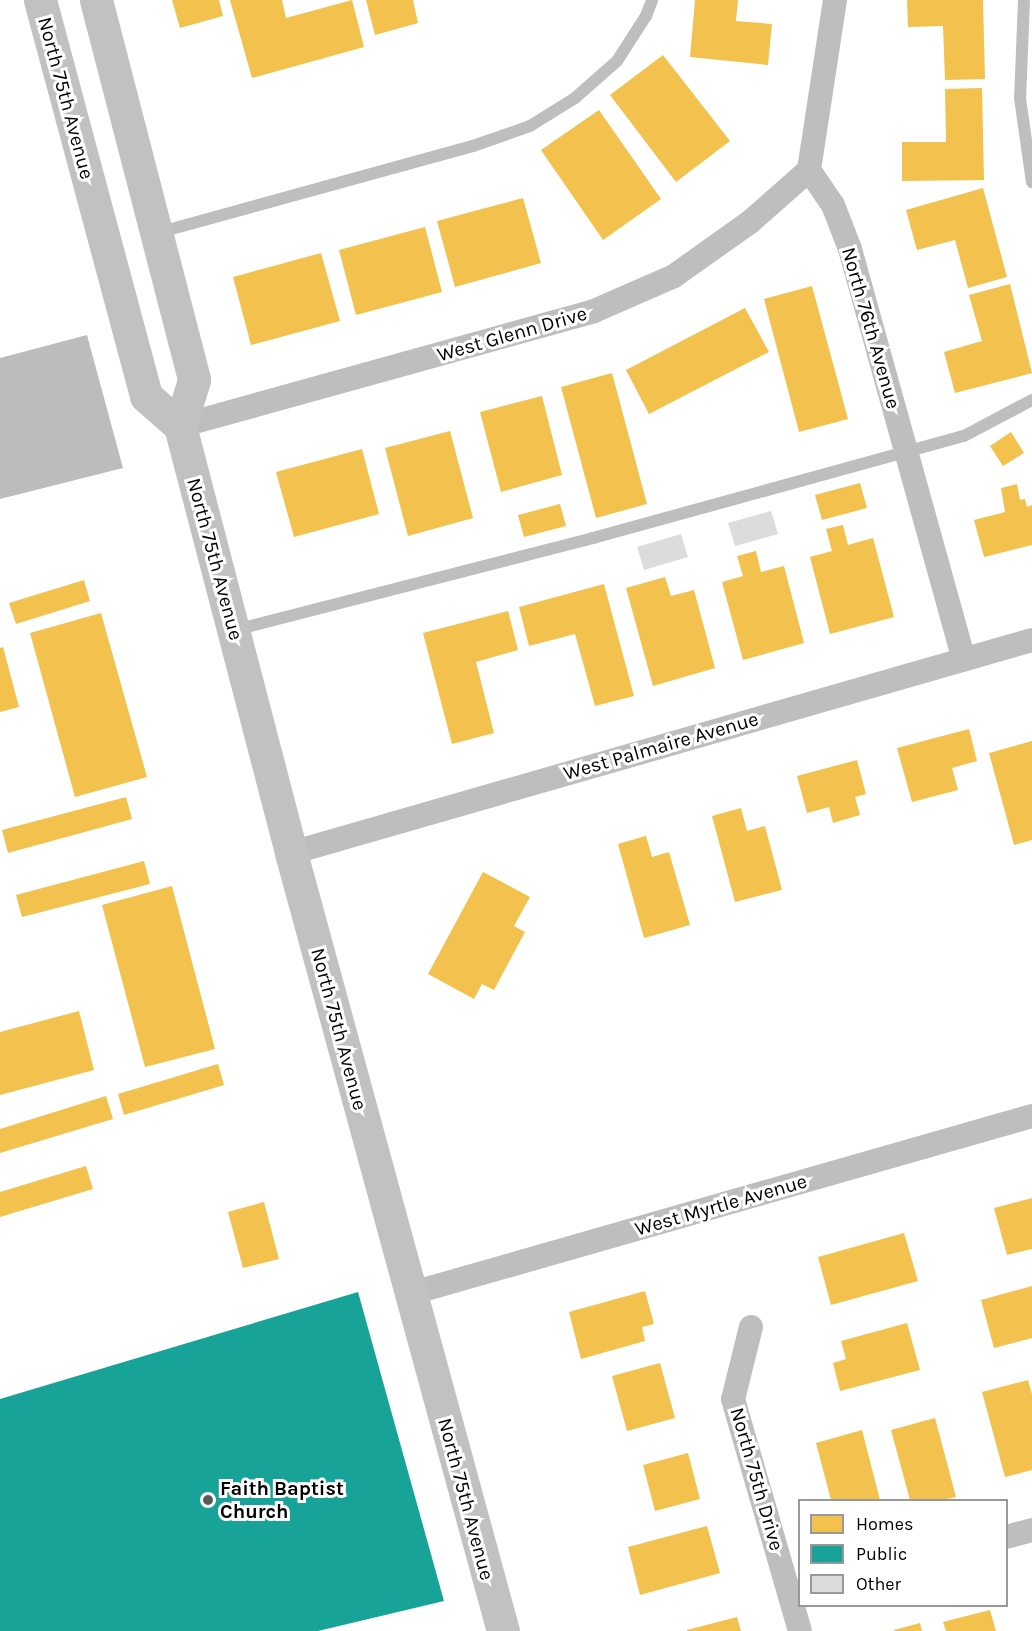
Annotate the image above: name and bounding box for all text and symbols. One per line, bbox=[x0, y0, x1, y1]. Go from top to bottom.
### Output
street label: North 75th Avenue bbox=[33, 14, 99, 182]
street label: North 76th Avenue bbox=[836, 244, 906, 412]
street label: West Glenn Drive bbox=[434, 301, 590, 367]
street label: North 75th Avenue bbox=[182, 475, 248, 643]
street label: West Palmaire Avenue bbox=[561, 707, 761, 785]
street label: North 75th Avenue bbox=[306, 945, 372, 1113]
street label: West Myrtle Avenue bbox=[632, 1169, 810, 1241]
street label: North 75th Drive bbox=[725, 1405, 789, 1553]
street label: North 75th Avenue bbox=[433, 1415, 499, 1583]
place label: Faith Baptist Church bbox=[220, 1476, 344, 1523]
marker: Faith Baptist Church bbox=[201, 1493, 215, 1507]
legend bbox=[798, 1499, 1008, 1607]
text: Homes bbox=[856, 1513, 913, 1535]
text: Public bbox=[856, 1543, 907, 1565]
text: Other bbox=[856, 1573, 901, 1595]

